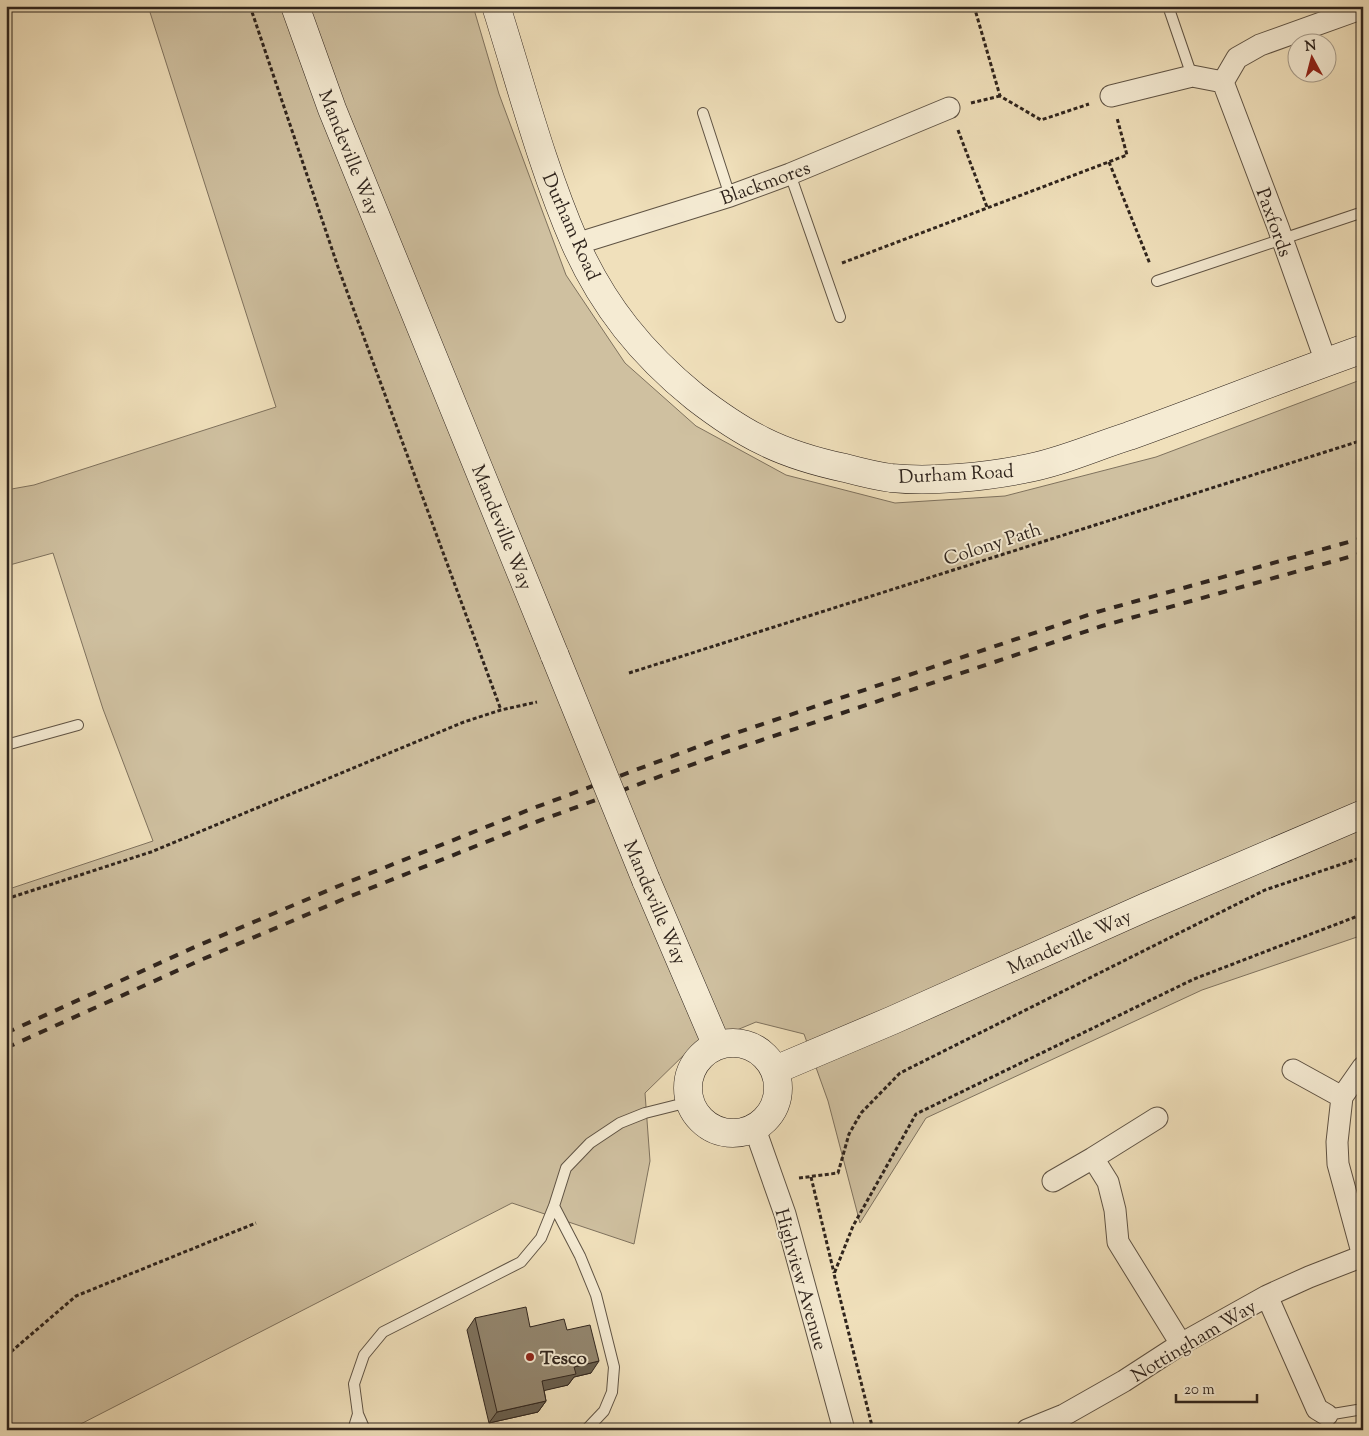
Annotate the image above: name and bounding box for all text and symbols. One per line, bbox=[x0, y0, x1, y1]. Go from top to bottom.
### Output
north arrow bbox=[1286, 32, 1336, 82]
text: N bbox=[1304, 36, 1317, 58]
street label: Mandeville Way bbox=[310, 86, 385, 220]
street label: Blackmores bbox=[717, 156, 815, 213]
street label: Durham Road bbox=[534, 169, 606, 285]
street label: Paxfords bbox=[1248, 185, 1298, 261]
street label: Durham Road bbox=[898, 459, 1015, 492]
street label: Mandeville Way bbox=[463, 461, 538, 595]
street label: Colony Path bbox=[940, 517, 1045, 574]
street label: Mandeville Way bbox=[615, 837, 692, 970]
street label: Mandeville Way bbox=[1004, 904, 1137, 983]
street label: Highview Avenue bbox=[766, 1206, 833, 1354]
street label: Nottingham Way bbox=[1127, 1294, 1262, 1390]
place label: Tesco bbox=[540, 1346, 588, 1373]
marker: Tesco bbox=[524, 1351, 536, 1363]
scale bar bbox=[1176, 1371, 1258, 1403]
text: 20 m bbox=[1184, 1380, 1215, 1401]

